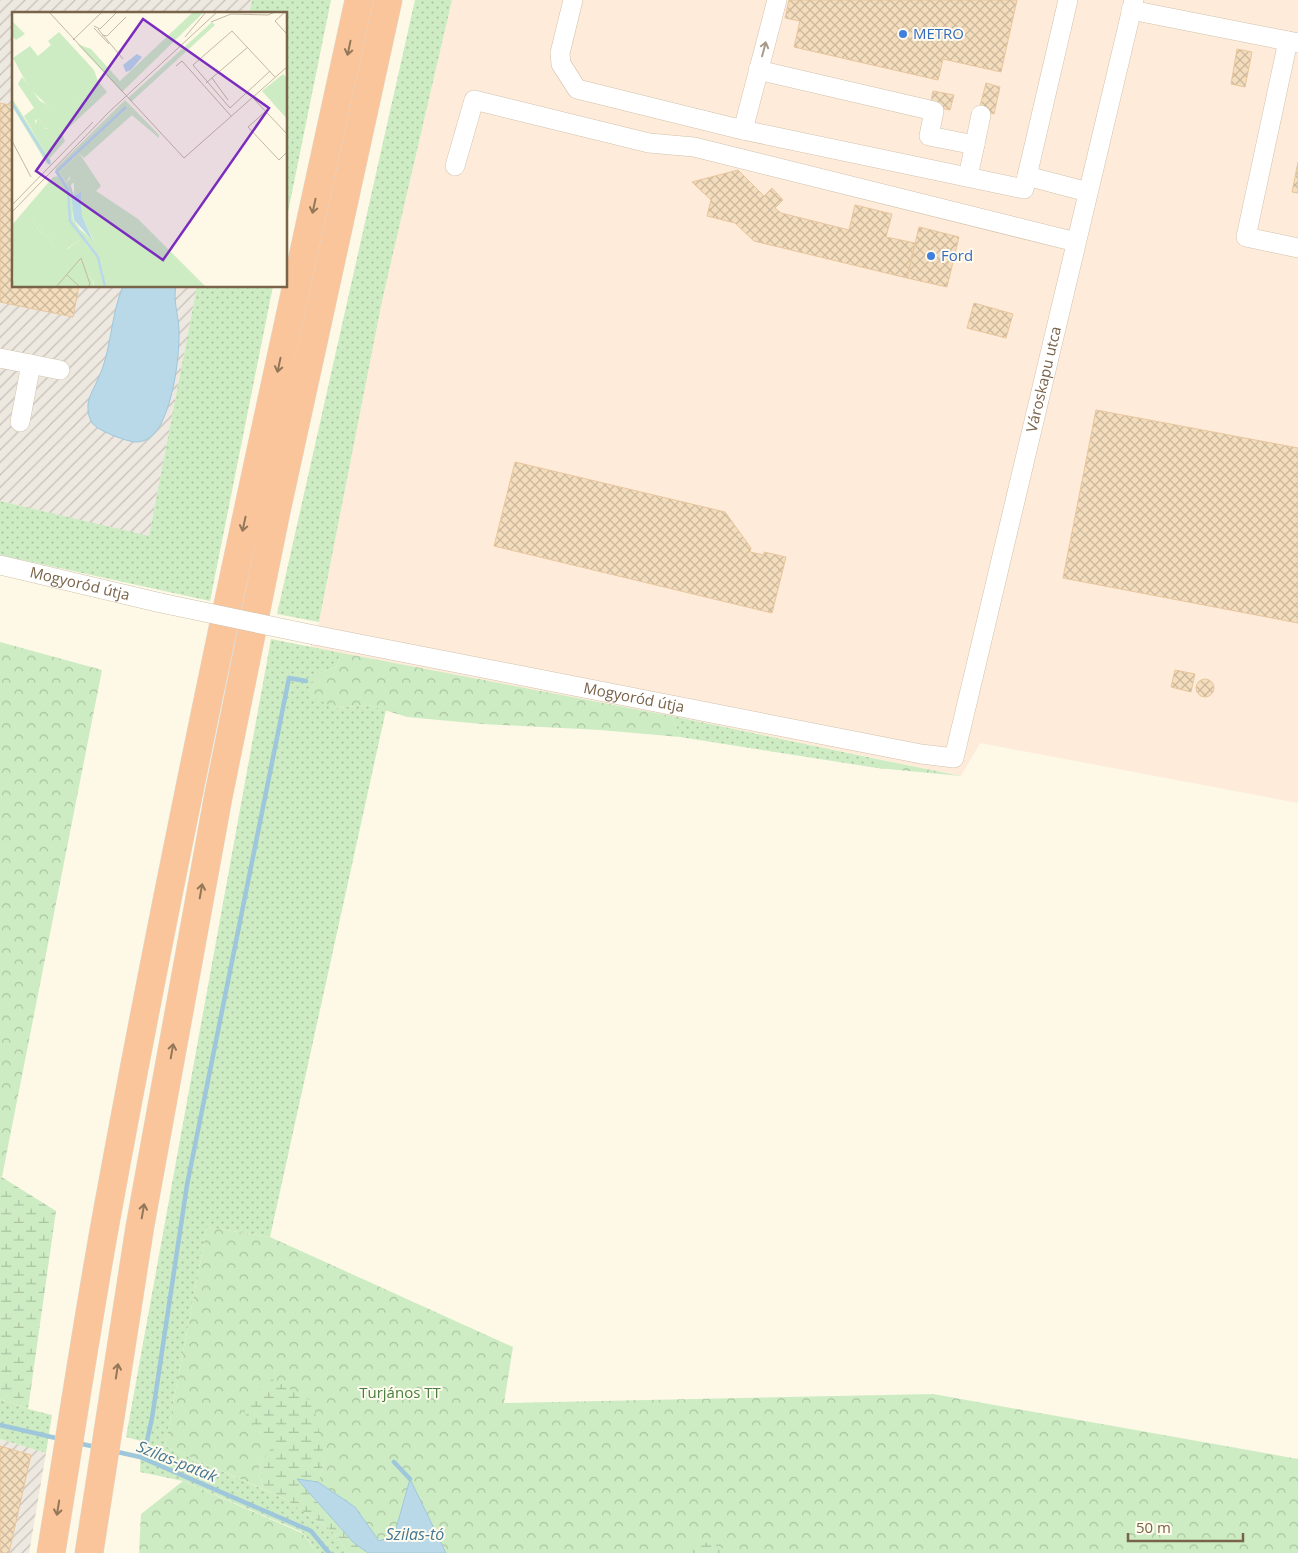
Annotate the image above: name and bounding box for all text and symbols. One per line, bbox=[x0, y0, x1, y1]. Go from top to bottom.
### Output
inset map bbox=[12, 12, 288, 288]
place label: METRO bbox=[913, 23, 964, 43]
marker: METRO bbox=[897, 28, 909, 40]
one-way arrow bbox=[344, 39, 353, 55]
one-way arrow bbox=[760, 42, 769, 58]
one-way arrow bbox=[309, 198, 318, 214]
place label: Ford bbox=[941, 245, 973, 265]
marker: Ford bbox=[925, 250, 937, 262]
street label: Városkapu utca bbox=[1021, 324, 1065, 434]
one-way arrow bbox=[274, 357, 283, 373]
one-way arrow bbox=[239, 515, 248, 531]
street label: Mogyoród útja bbox=[28, 561, 132, 604]
street label: Mogyoród útja bbox=[582, 677, 686, 716]
one-way arrow bbox=[197, 884, 207, 900]
one-way arrow bbox=[168, 1043, 177, 1059]
one-way arrow bbox=[138, 1203, 148, 1219]
one-way arrow bbox=[113, 1364, 123, 1380]
park label: Turjános TT bbox=[359, 1382, 441, 1402]
water label: Szilas-patak bbox=[134, 1435, 221, 1487]
one-way arrow bbox=[53, 1500, 63, 1516]
scale bar bbox=[1128, 1510, 1243, 1542]
text: 50 m bbox=[1136, 1517, 1171, 1537]
water label: Szilas-tó bbox=[386, 1523, 444, 1545]

